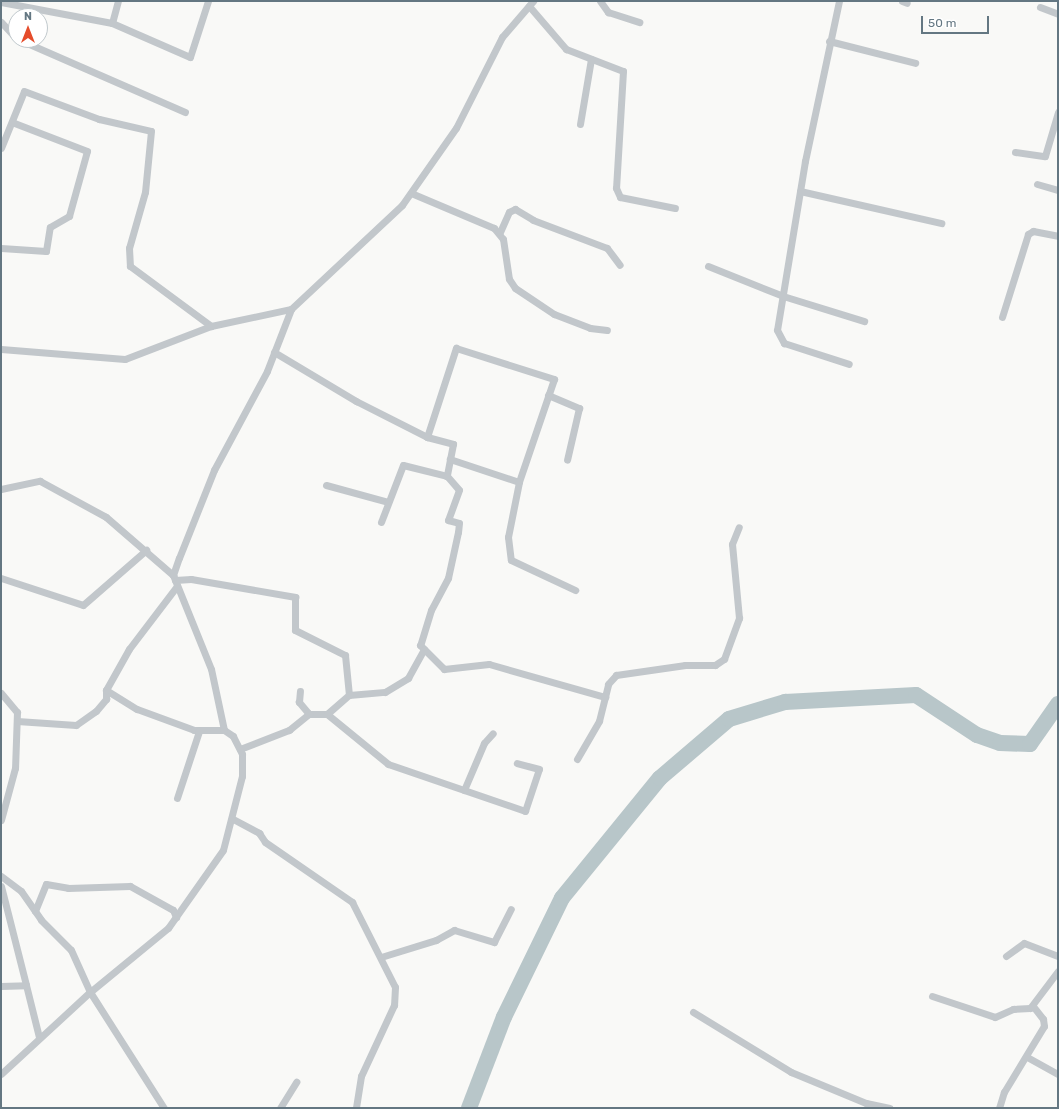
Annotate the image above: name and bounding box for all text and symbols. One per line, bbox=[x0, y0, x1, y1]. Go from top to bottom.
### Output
north arrow bbox=[8, 8, 48, 48]
scale bar bbox=[923, 8, 991, 34]
text: N bbox=[24, 10, 32, 23]
text: 50 m bbox=[928, 16, 956, 30]

